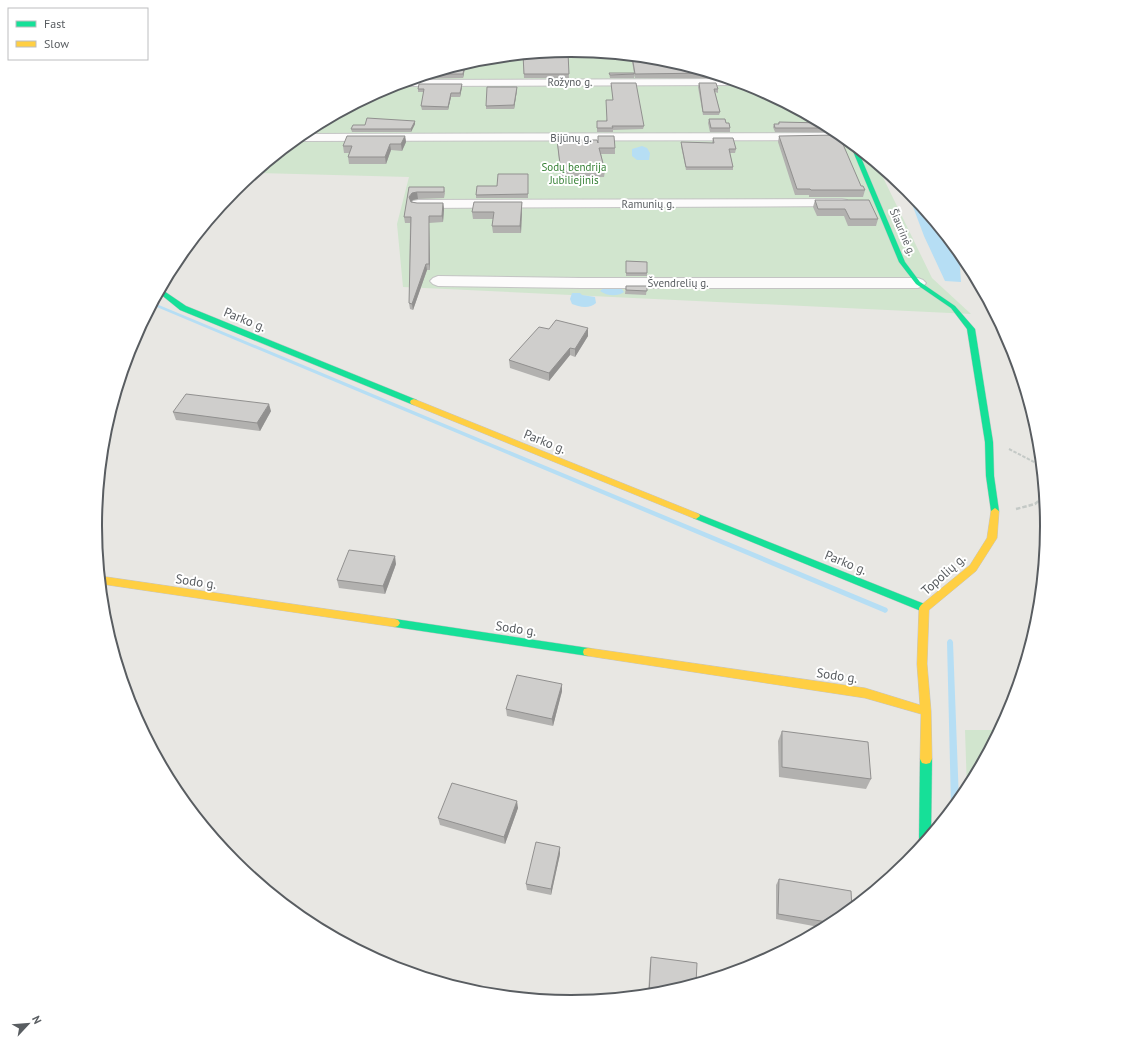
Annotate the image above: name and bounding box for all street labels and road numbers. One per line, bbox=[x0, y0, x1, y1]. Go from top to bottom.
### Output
street label: Rožyno g. bbox=[548, 75, 592, 89]
street label: Bijūnų g. bbox=[550, 131, 592, 145]
street label: Ramunių g. bbox=[622, 197, 674, 211]
street label: Šiaurinė g. bbox=[887, 206, 919, 258]
street label: Švendrelių g. bbox=[647, 276, 709, 290]
street label: Parko g. bbox=[221, 303, 269, 336]
street label: Parko g. bbox=[521, 425, 569, 458]
street label: Parko g. bbox=[822, 546, 870, 579]
street label: Topolių g. bbox=[918, 550, 969, 599]
street label: Sodo g. bbox=[174, 570, 218, 593]
street label: Sodo g. bbox=[494, 617, 538, 640]
street label: Sodo g. bbox=[815, 664, 859, 687]

